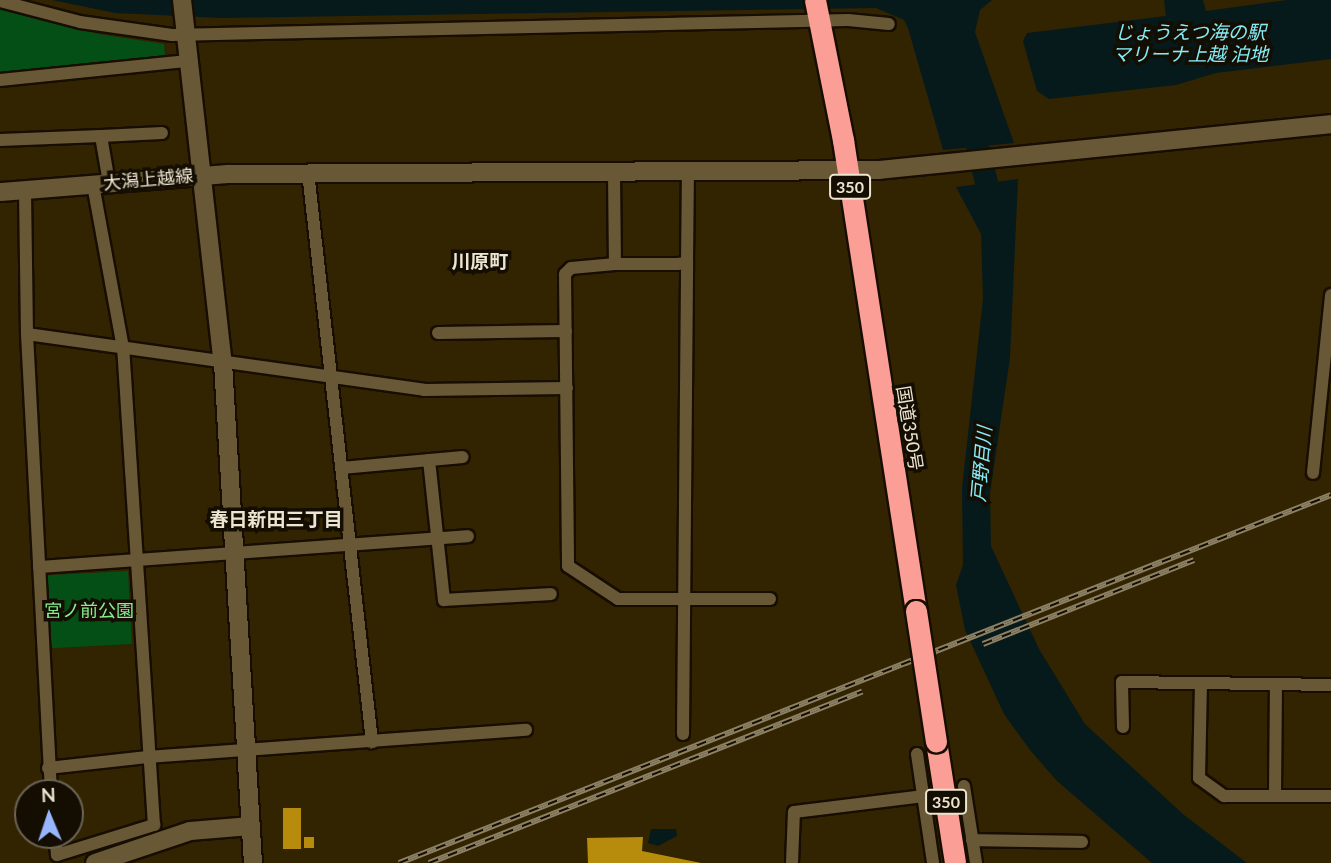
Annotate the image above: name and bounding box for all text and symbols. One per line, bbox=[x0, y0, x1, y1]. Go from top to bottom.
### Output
water label: じょうえつ海の駅 マリーナ上越 泊地 bbox=[1112, 21, 1268, 65]
street label: 大潟上越線 bbox=[102, 164, 194, 194]
road number: 350 bbox=[829, 174, 871, 200]
district label: 川原町 bbox=[452, 250, 508, 272]
street label: 国道350号 bbox=[893, 384, 927, 472]
water label: 戸野目川 bbox=[966, 425, 996, 503]
district label: 春日新田三丁目 bbox=[210, 508, 342, 530]
park label: 宮ノ前公園 bbox=[44, 599, 134, 621]
north arrow bbox=[14, 779, 84, 849]
text: N bbox=[41, 783, 56, 806]
road number: 350 bbox=[925, 790, 967, 814]

